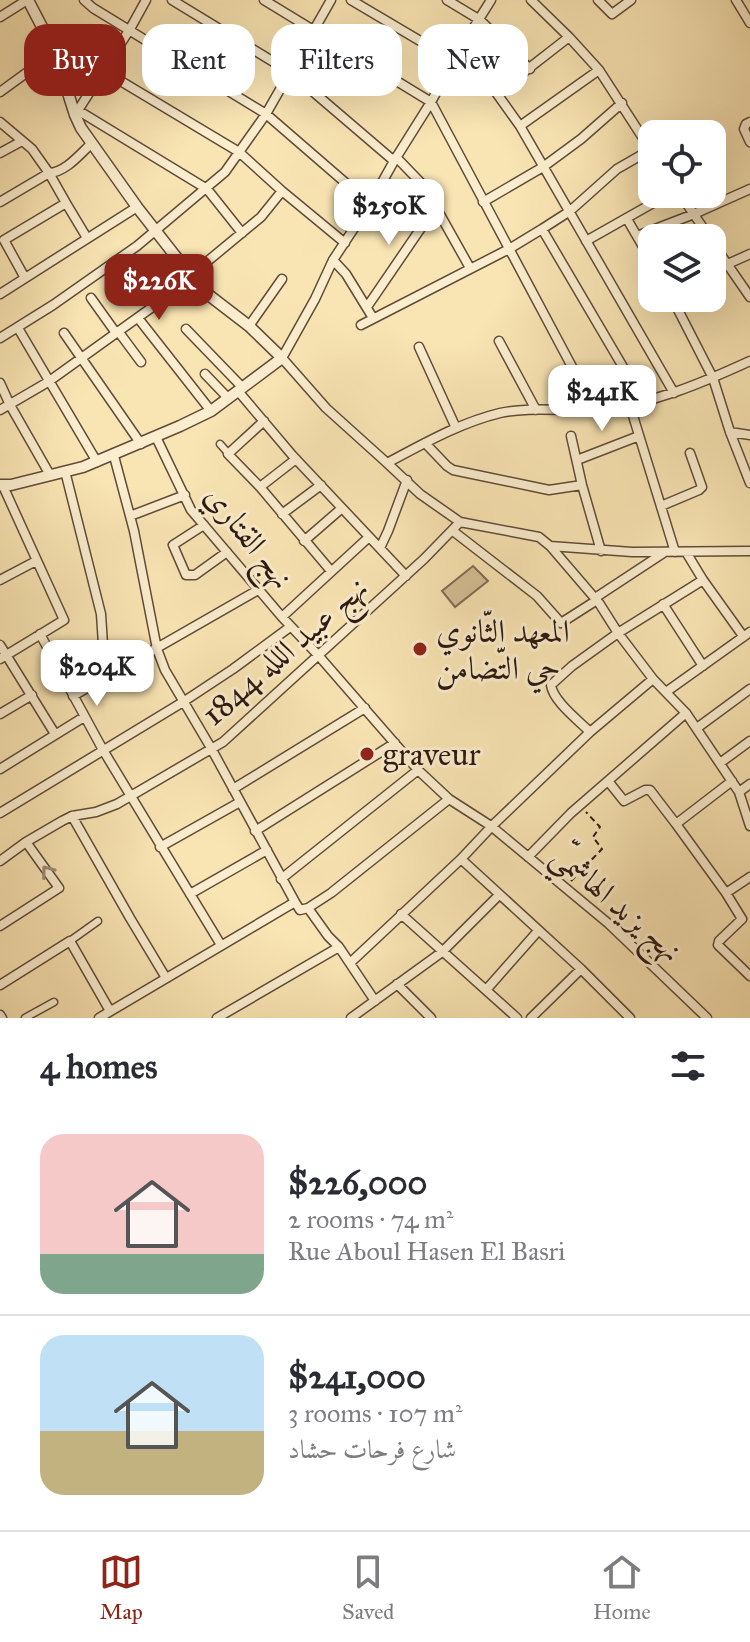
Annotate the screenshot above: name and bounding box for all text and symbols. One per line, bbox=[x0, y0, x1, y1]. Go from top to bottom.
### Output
chip: Buy bbox=[24, 24, 126, 96]
chip: Rent bbox=[142, 24, 255, 96]
chip: Filters bbox=[271, 24, 402, 96]
chip: New bbox=[418, 24, 528, 96]
map controls bbox=[638, 120, 726, 312]
button: locate bbox=[638, 120, 726, 208]
pin: $250K bbox=[333, 179, 445, 247]
text: $250K bbox=[352, 189, 426, 221]
button: layers bbox=[638, 224, 726, 312]
pin: $226K bbox=[103, 254, 215, 322]
text: $226K bbox=[123, 264, 195, 296]
pin: $241K bbox=[546, 365, 658, 433]
text: $241K bbox=[566, 375, 638, 407]
street label: نهج القتاري bbox=[190, 477, 302, 602]
street label: نهج عبيد اللله 1844 bbox=[194, 568, 381, 740]
place label: المعهد الثّانوي حي التّضامن bbox=[436, 610, 570, 694]
pin: $204K bbox=[41, 640, 153, 708]
marker: المعهد الثّانوي حي التّضامن bbox=[411, 640, 429, 658]
text: $204K bbox=[59, 650, 135, 682]
place label: graveur bbox=[383, 735, 480, 774]
marker: graveur bbox=[358, 745, 376, 763]
street label: نهج يزيد الهاشميّ bbox=[537, 834, 692, 978]
one-way arrow bbox=[43, 865, 57, 880]
icon: filters bbox=[666, 1044, 710, 1088]
text: 4 homes bbox=[40, 1046, 157, 1087]
text: $226,000 bbox=[288, 1162, 427, 1203]
icon: home bbox=[104, 1166, 200, 1262]
text: 2 rooms · 74 m² bbox=[288, 1203, 454, 1235]
text: Rue Aboul Hasen El Basri bbox=[288, 1235, 566, 1267]
text: $241,000 bbox=[288, 1356, 426, 1397]
icon: home bbox=[104, 1367, 200, 1463]
text: 3 rooms · 107 m² bbox=[288, 1397, 463, 1429]
text: شارع فرحات حشاد bbox=[288, 1433, 456, 1465]
tab: Map bbox=[99, 1550, 143, 1625]
tab: Saved bbox=[342, 1550, 394, 1625]
tab: Home bbox=[593, 1550, 651, 1625]

